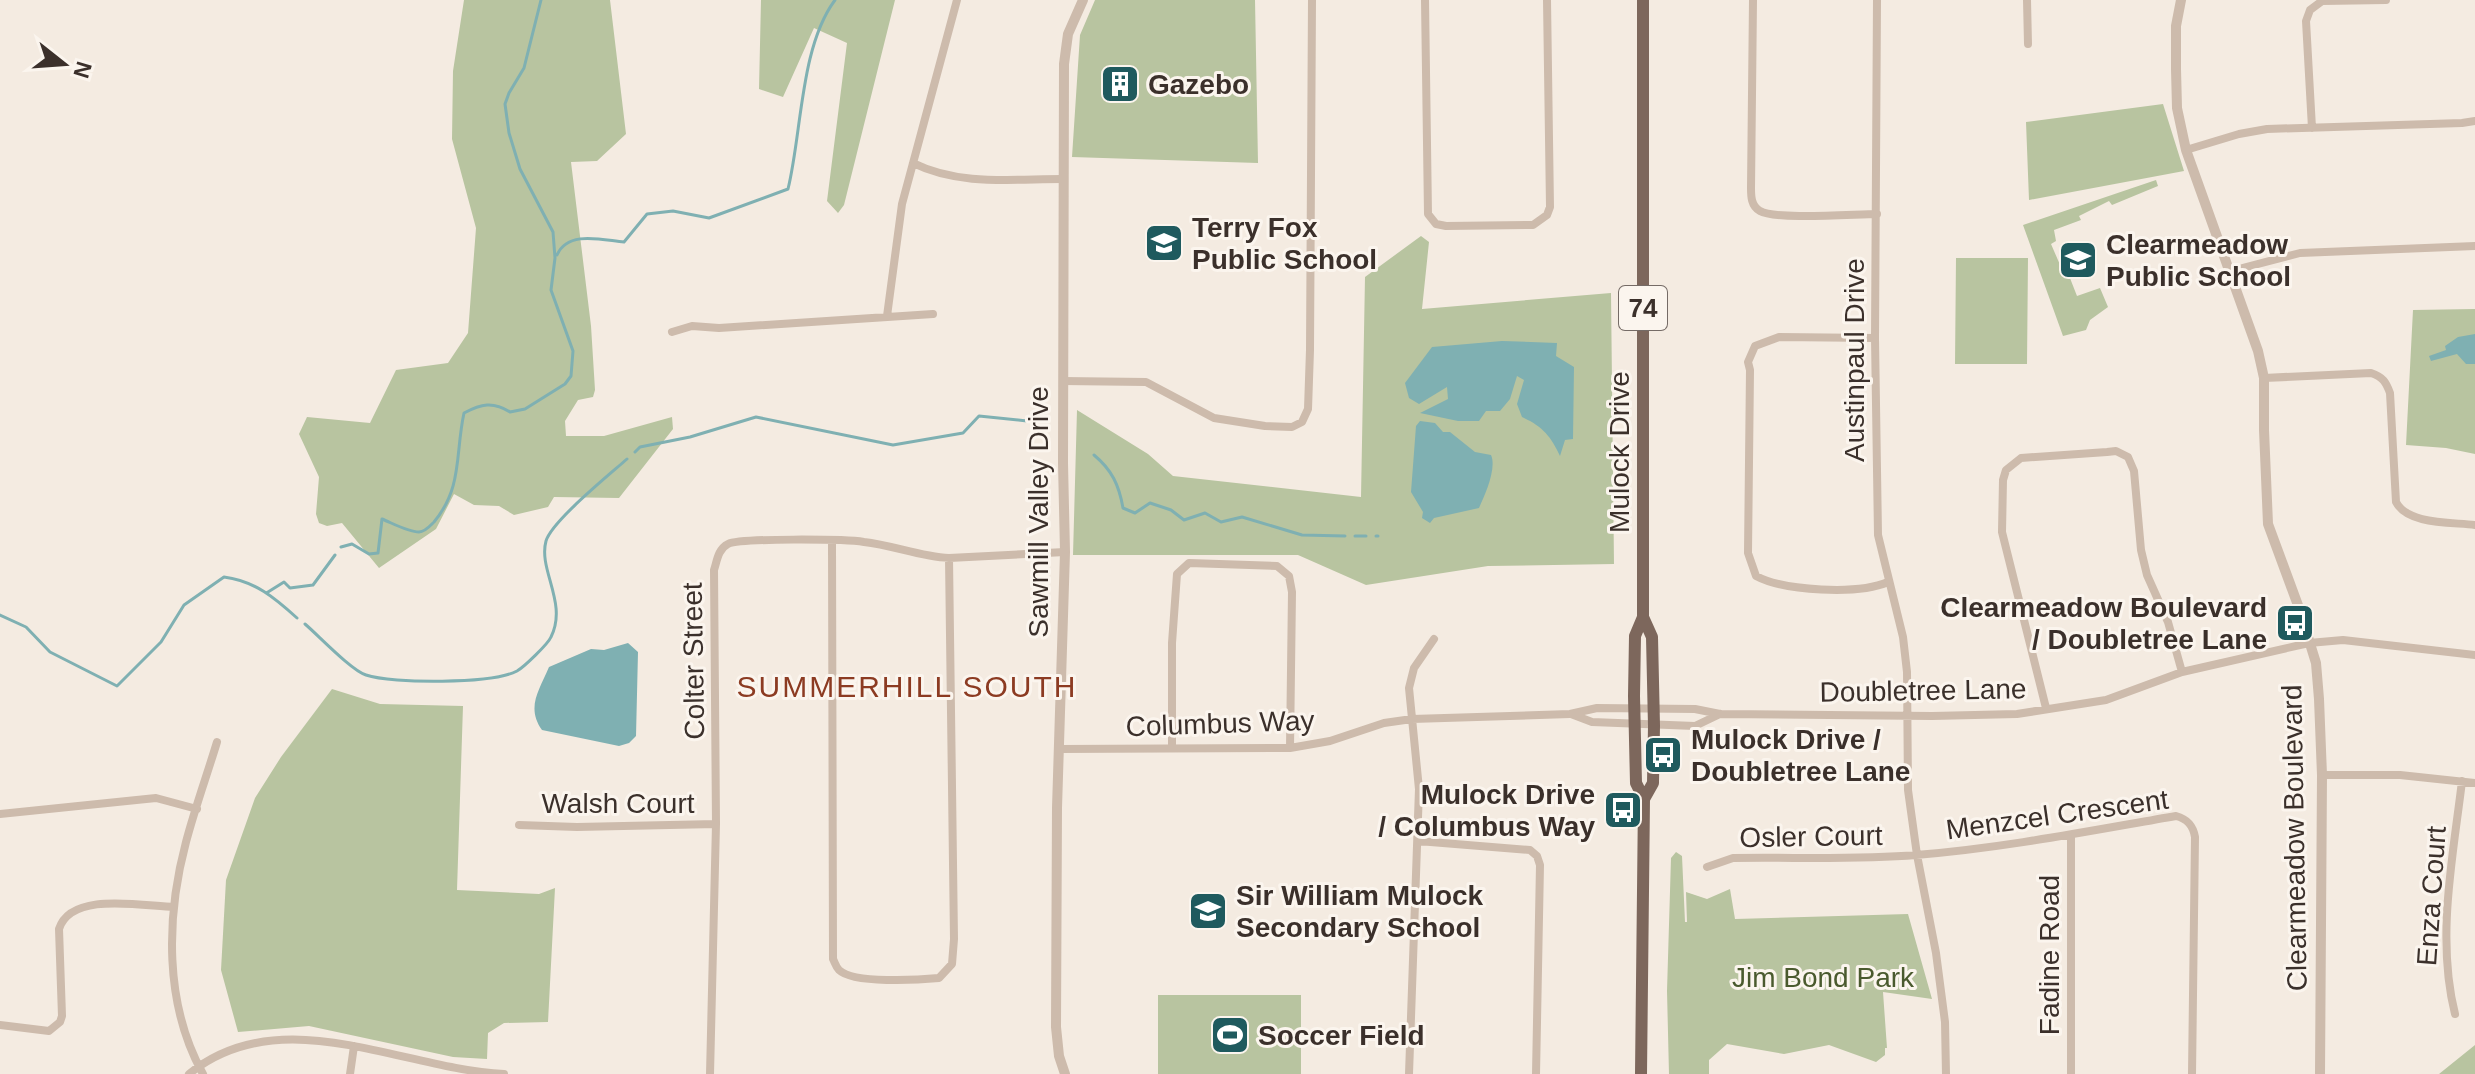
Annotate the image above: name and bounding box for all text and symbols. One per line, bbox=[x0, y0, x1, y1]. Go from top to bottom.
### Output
north arrow bbox=[24, 24, 104, 104]
text: N bbox=[68, 58, 97, 81]
building icon: Gazebo bbox=[1099, 63, 1141, 105]
place label: Gazebo bbox=[1148, 69, 1249, 100]
place label: Terry Fox Public School bbox=[1192, 212, 1377, 275]
school or university icon: Terry Fox Public School bbox=[1143, 222, 1185, 264]
place label: Clearmeadow Public School bbox=[2106, 229, 2291, 292]
school or university icon: Clearmeadow Public School bbox=[2057, 239, 2099, 281]
street label: Austinpaul Drive bbox=[1839, 258, 1870, 462]
road number: 74 bbox=[1619, 286, 1667, 330]
street label: Mulock Drive bbox=[1604, 371, 1635, 533]
street label: Sawmill Valley Drive bbox=[1023, 386, 1054, 638]
street label: Colter Street bbox=[677, 582, 710, 740]
place label: Clearmeadow Boulevard / Doubletree Lane bbox=[1940, 592, 2267, 655]
bus stop icon: Clearmeadow Boulevard / Doubletree Lane bbox=[2274, 602, 2316, 644]
district label: SUMMERHILL SOUTH bbox=[737, 670, 1077, 703]
street label: Doubletree Lane bbox=[1819, 673, 2027, 708]
street label: Clearmeadow Boulevard bbox=[2276, 684, 2313, 992]
street label: Columbus Way bbox=[1125, 705, 1315, 742]
place label: Mulock Drive / Doubletree Lane bbox=[1691, 724, 1910, 787]
bus stop icon: Mulock Drive / Doubletree Lane bbox=[1642, 734, 1684, 776]
place label: Mulock Drive / Columbus Way bbox=[1378, 779, 1595, 842]
street label: Menzcel Crescent bbox=[1944, 784, 2170, 845]
street label: Walsh Court bbox=[541, 788, 695, 819]
bus stop icon: Mulock Drive / Columbus Way bbox=[1602, 789, 1644, 831]
street label: Osler Court bbox=[1739, 820, 1883, 853]
street label: Enza Court bbox=[2411, 825, 2452, 967]
street label: Fadine Road bbox=[2034, 875, 2065, 1035]
place label: Sir William Mulock Secondary School bbox=[1236, 880, 1484, 943]
school or university icon: Sir William Mulock Secondary School bbox=[1187, 890, 1229, 932]
park label: Jim Bond Park bbox=[1732, 962, 1915, 993]
sports icon: Soccer Field bbox=[1209, 1014, 1251, 1056]
place label: Soccer Field bbox=[1258, 1020, 1425, 1051]

